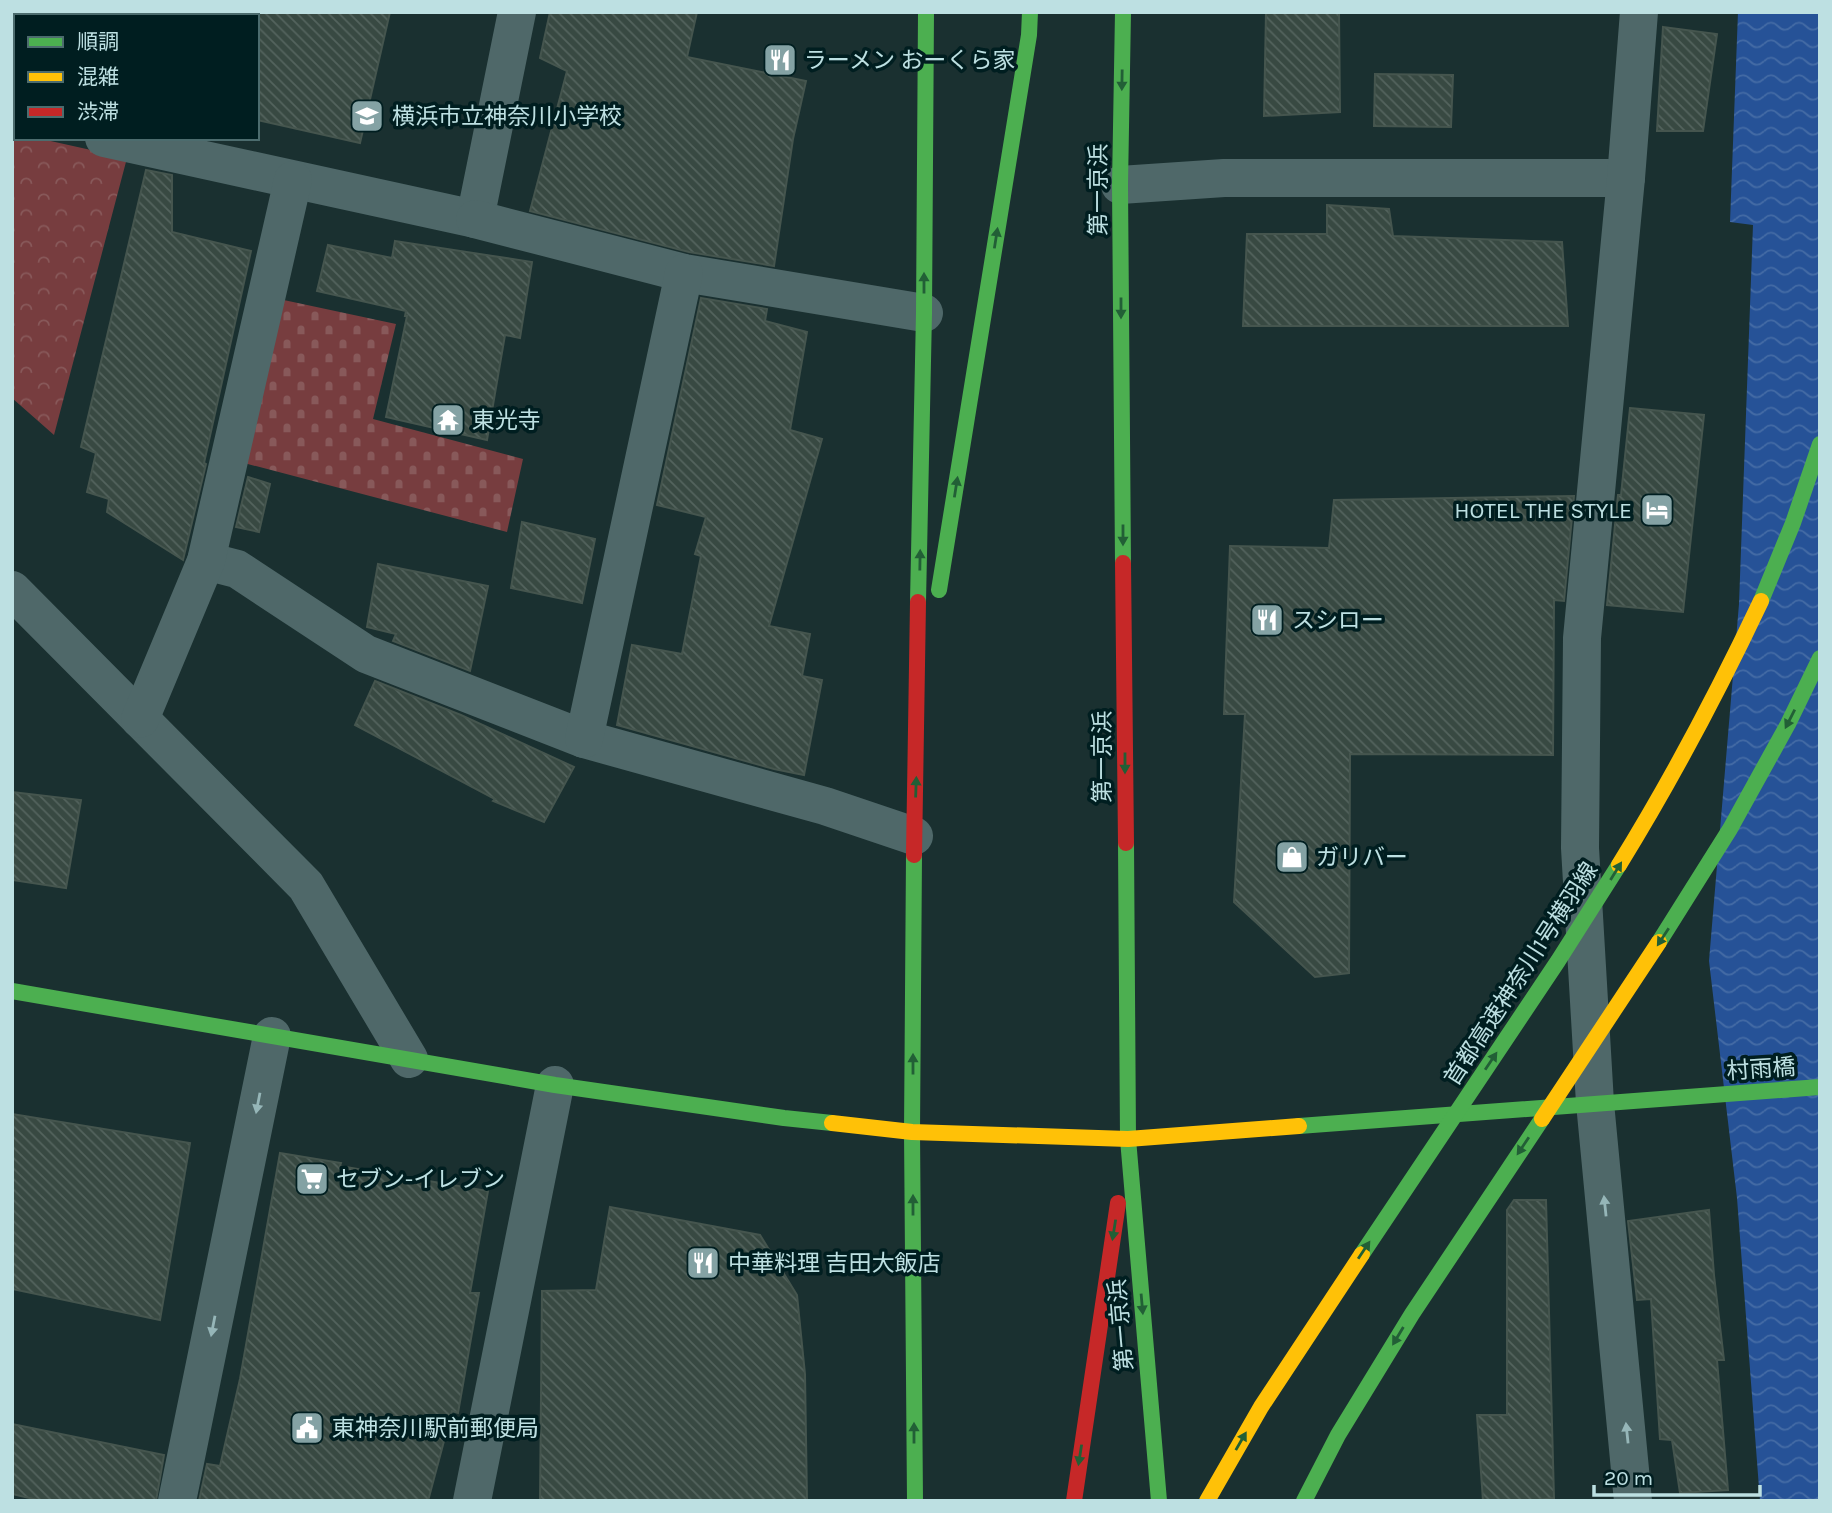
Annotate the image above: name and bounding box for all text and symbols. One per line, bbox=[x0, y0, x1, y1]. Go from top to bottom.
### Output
legend bbox=[14, 14, 259, 140]
text: 順調 bbox=[77, 30, 119, 54]
restaurant icon: ラーメン おーくら家 bbox=[761, 41, 799, 79]
place label: ラーメン おーくら家 bbox=[804, 47, 1016, 74]
text: 混雑 bbox=[77, 65, 119, 89]
one-way arrow bbox=[1116, 70, 1128, 92]
school or university icon: 横浜市立神奈川小学校 bbox=[348, 97, 386, 135]
text: 渋滞 bbox=[77, 100, 119, 124]
place label: 横浜市立神奈川小学校 bbox=[392, 103, 622, 130]
street label: 第一京浜 bbox=[1085, 144, 1112, 236]
one-way arrow bbox=[991, 227, 1002, 249]
one-way arrow bbox=[919, 272, 930, 294]
one-way arrow bbox=[1115, 297, 1127, 319]
temple icon: 東光寺 bbox=[429, 401, 467, 439]
place label: 東光寺 bbox=[472, 407, 541, 434]
one-way arrow bbox=[951, 475, 962, 497]
hotel icon: HOTEL THE STYLE bbox=[1638, 491, 1676, 529]
place label: HOTEL THE STYLE bbox=[1454, 497, 1632, 524]
one-way arrow bbox=[1117, 525, 1129, 547]
one-way arrow bbox=[914, 548, 926, 570]
restaurant icon: スシロー bbox=[1248, 601, 1286, 639]
place label: スシロー bbox=[1292, 607, 1384, 634]
one-way arrow bbox=[1784, 709, 1795, 729]
street label: 第一京浜 bbox=[1089, 711, 1116, 803]
one-way arrow bbox=[1119, 752, 1131, 774]
one-way arrow bbox=[910, 776, 921, 798]
shop icon: ガリバー bbox=[1273, 838, 1311, 876]
place label: ガリバー bbox=[1316, 844, 1408, 871]
street label: 首都高速神奈川1号横羽線 bbox=[1439, 857, 1603, 1091]
one-way arrow bbox=[1609, 862, 1622, 881]
one-way arrow bbox=[1656, 927, 1669, 946]
one-way arrow bbox=[907, 1052, 919, 1074]
one-way arrow bbox=[1484, 1052, 1498, 1070]
street label: 村雨橋 bbox=[1726, 1053, 1796, 1085]
one-way arrow bbox=[253, 1092, 264, 1114]
one-way arrow bbox=[1517, 1137, 1530, 1156]
supermarket icon: セブン-イレブン bbox=[293, 1160, 331, 1198]
place label: セブン-イレブン bbox=[336, 1166, 505, 1193]
one-way arrow bbox=[907, 1194, 919, 1216]
one-way arrow bbox=[1599, 1195, 1610, 1217]
one-way arrow bbox=[1108, 1219, 1119, 1241]
one-way arrow bbox=[1357, 1241, 1371, 1259]
restaurant icon: 中華料理 吉田大飯店 bbox=[684, 1244, 722, 1282]
place label: 中華料理 吉田大飯店 bbox=[728, 1250, 940, 1277]
street label: 第一京浜 bbox=[1104, 1278, 1138, 1372]
one-way arrow bbox=[1137, 1294, 1148, 1316]
one-way arrow bbox=[207, 1315, 218, 1337]
one-way arrow bbox=[1391, 1327, 1404, 1346]
public building icon: 東神奈川駅前郵便局 bbox=[288, 1409, 326, 1447]
place label: 東神奈川駅前郵便局 bbox=[332, 1415, 539, 1442]
one-way arrow bbox=[908, 1421, 920, 1443]
one-way arrow bbox=[1621, 1422, 1632, 1444]
one-way arrow bbox=[1235, 1432, 1247, 1451]
one-way arrow bbox=[1075, 1444, 1086, 1466]
scale bar bbox=[1594, 1454, 1760, 1498]
text: 20 m bbox=[1604, 1466, 1653, 1490]

